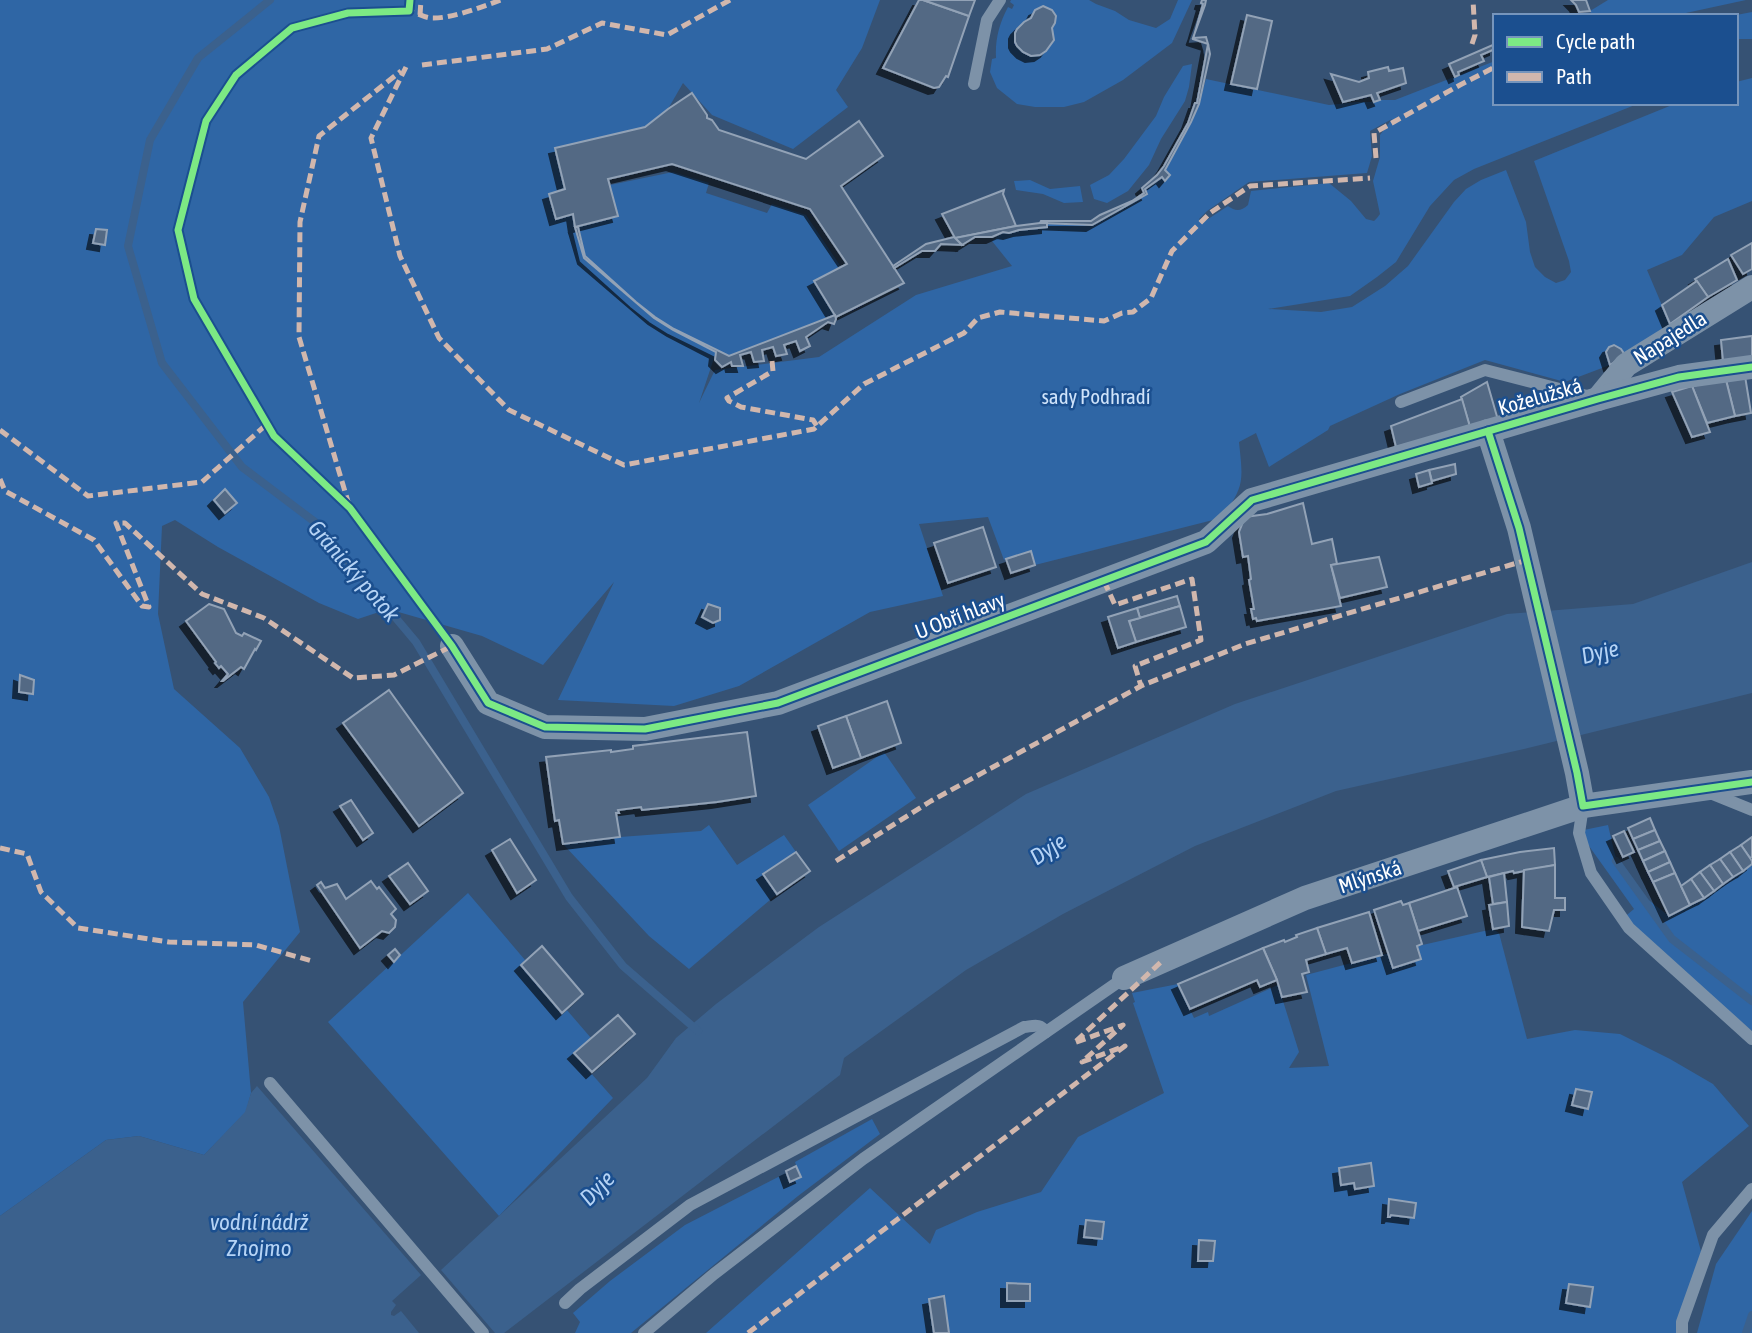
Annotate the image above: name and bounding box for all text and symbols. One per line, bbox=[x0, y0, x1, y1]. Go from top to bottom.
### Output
legend bbox=[1493, 14, 1738, 105]
text: Cycle path bbox=[1556, 29, 1635, 53]
text: Path bbox=[1556, 64, 1592, 88]
street label: Napajedla bbox=[1629, 305, 1710, 369]
street label: Koželužská bbox=[1495, 373, 1584, 419]
park label: sady Podhradí bbox=[1041, 384, 1151, 408]
water label: Gránický potok bbox=[303, 515, 406, 628]
street label: U Obří hlavy bbox=[911, 587, 1008, 643]
water label: Dyje bbox=[1578, 635, 1622, 669]
water label: Dyje bbox=[1025, 828, 1071, 870]
street label: Mlýnská bbox=[1335, 855, 1404, 897]
water label: Dyje bbox=[574, 1165, 620, 1211]
water label: vodní nádrž Znojmo bbox=[210, 1209, 309, 1261]

